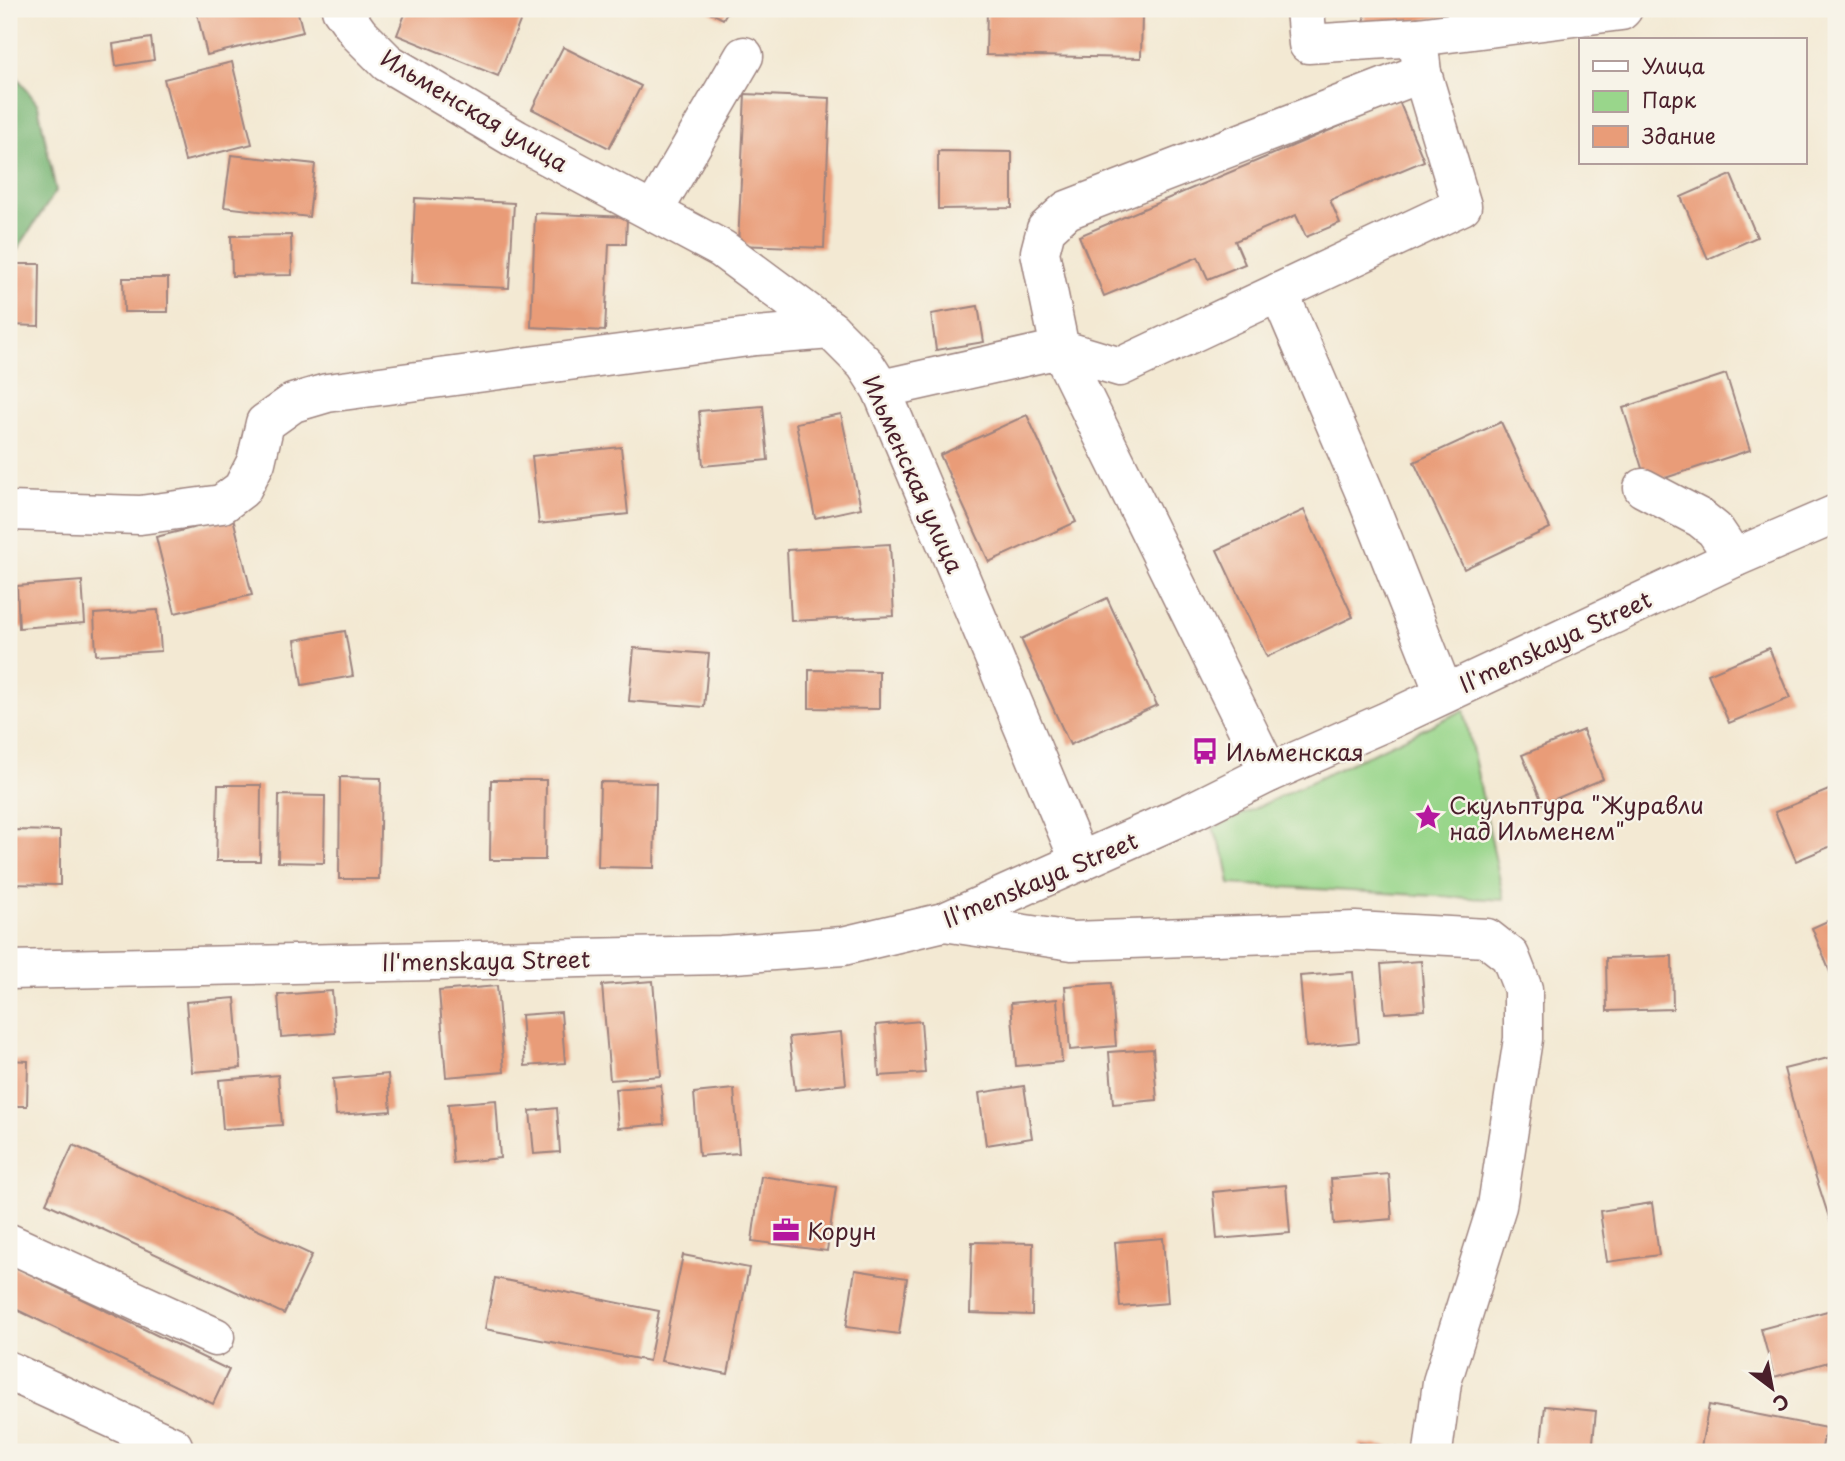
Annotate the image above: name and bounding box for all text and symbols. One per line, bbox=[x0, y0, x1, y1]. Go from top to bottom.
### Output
legend bbox=[1579, 38, 1806, 164]
street label: Ильменская улица bbox=[375, 40, 576, 180]
text: Улица bbox=[1642, 49, 1705, 81]
text: Парк bbox=[1642, 83, 1697, 115]
text: Здание bbox=[1642, 119, 1716, 151]
street label: Ильменская улица bbox=[855, 370, 974, 579]
street label: Il'menskaya Street bbox=[1453, 581, 1657, 701]
place label: Ильменская bbox=[1226, 734, 1364, 769]
bus stop icon: Ильменская bbox=[1190, 736, 1220, 766]
place label: Скульптура "Журавли над Ильменем" bbox=[1449, 787, 1704, 848]
place icon: Скульптура "Журавли над Ильменем" bbox=[1413, 802, 1443, 832]
street label: Il'menskaya Street bbox=[937, 822, 1143, 936]
street label: Il'menskaya Street bbox=[382, 941, 590, 979]
place label: Корун bbox=[807, 1213, 877, 1248]
office icon: Корун bbox=[771, 1215, 801, 1245]
north arrow bbox=[1736, 1352, 1806, 1422]
text: С bbox=[1768, 1388, 1795, 1419]

